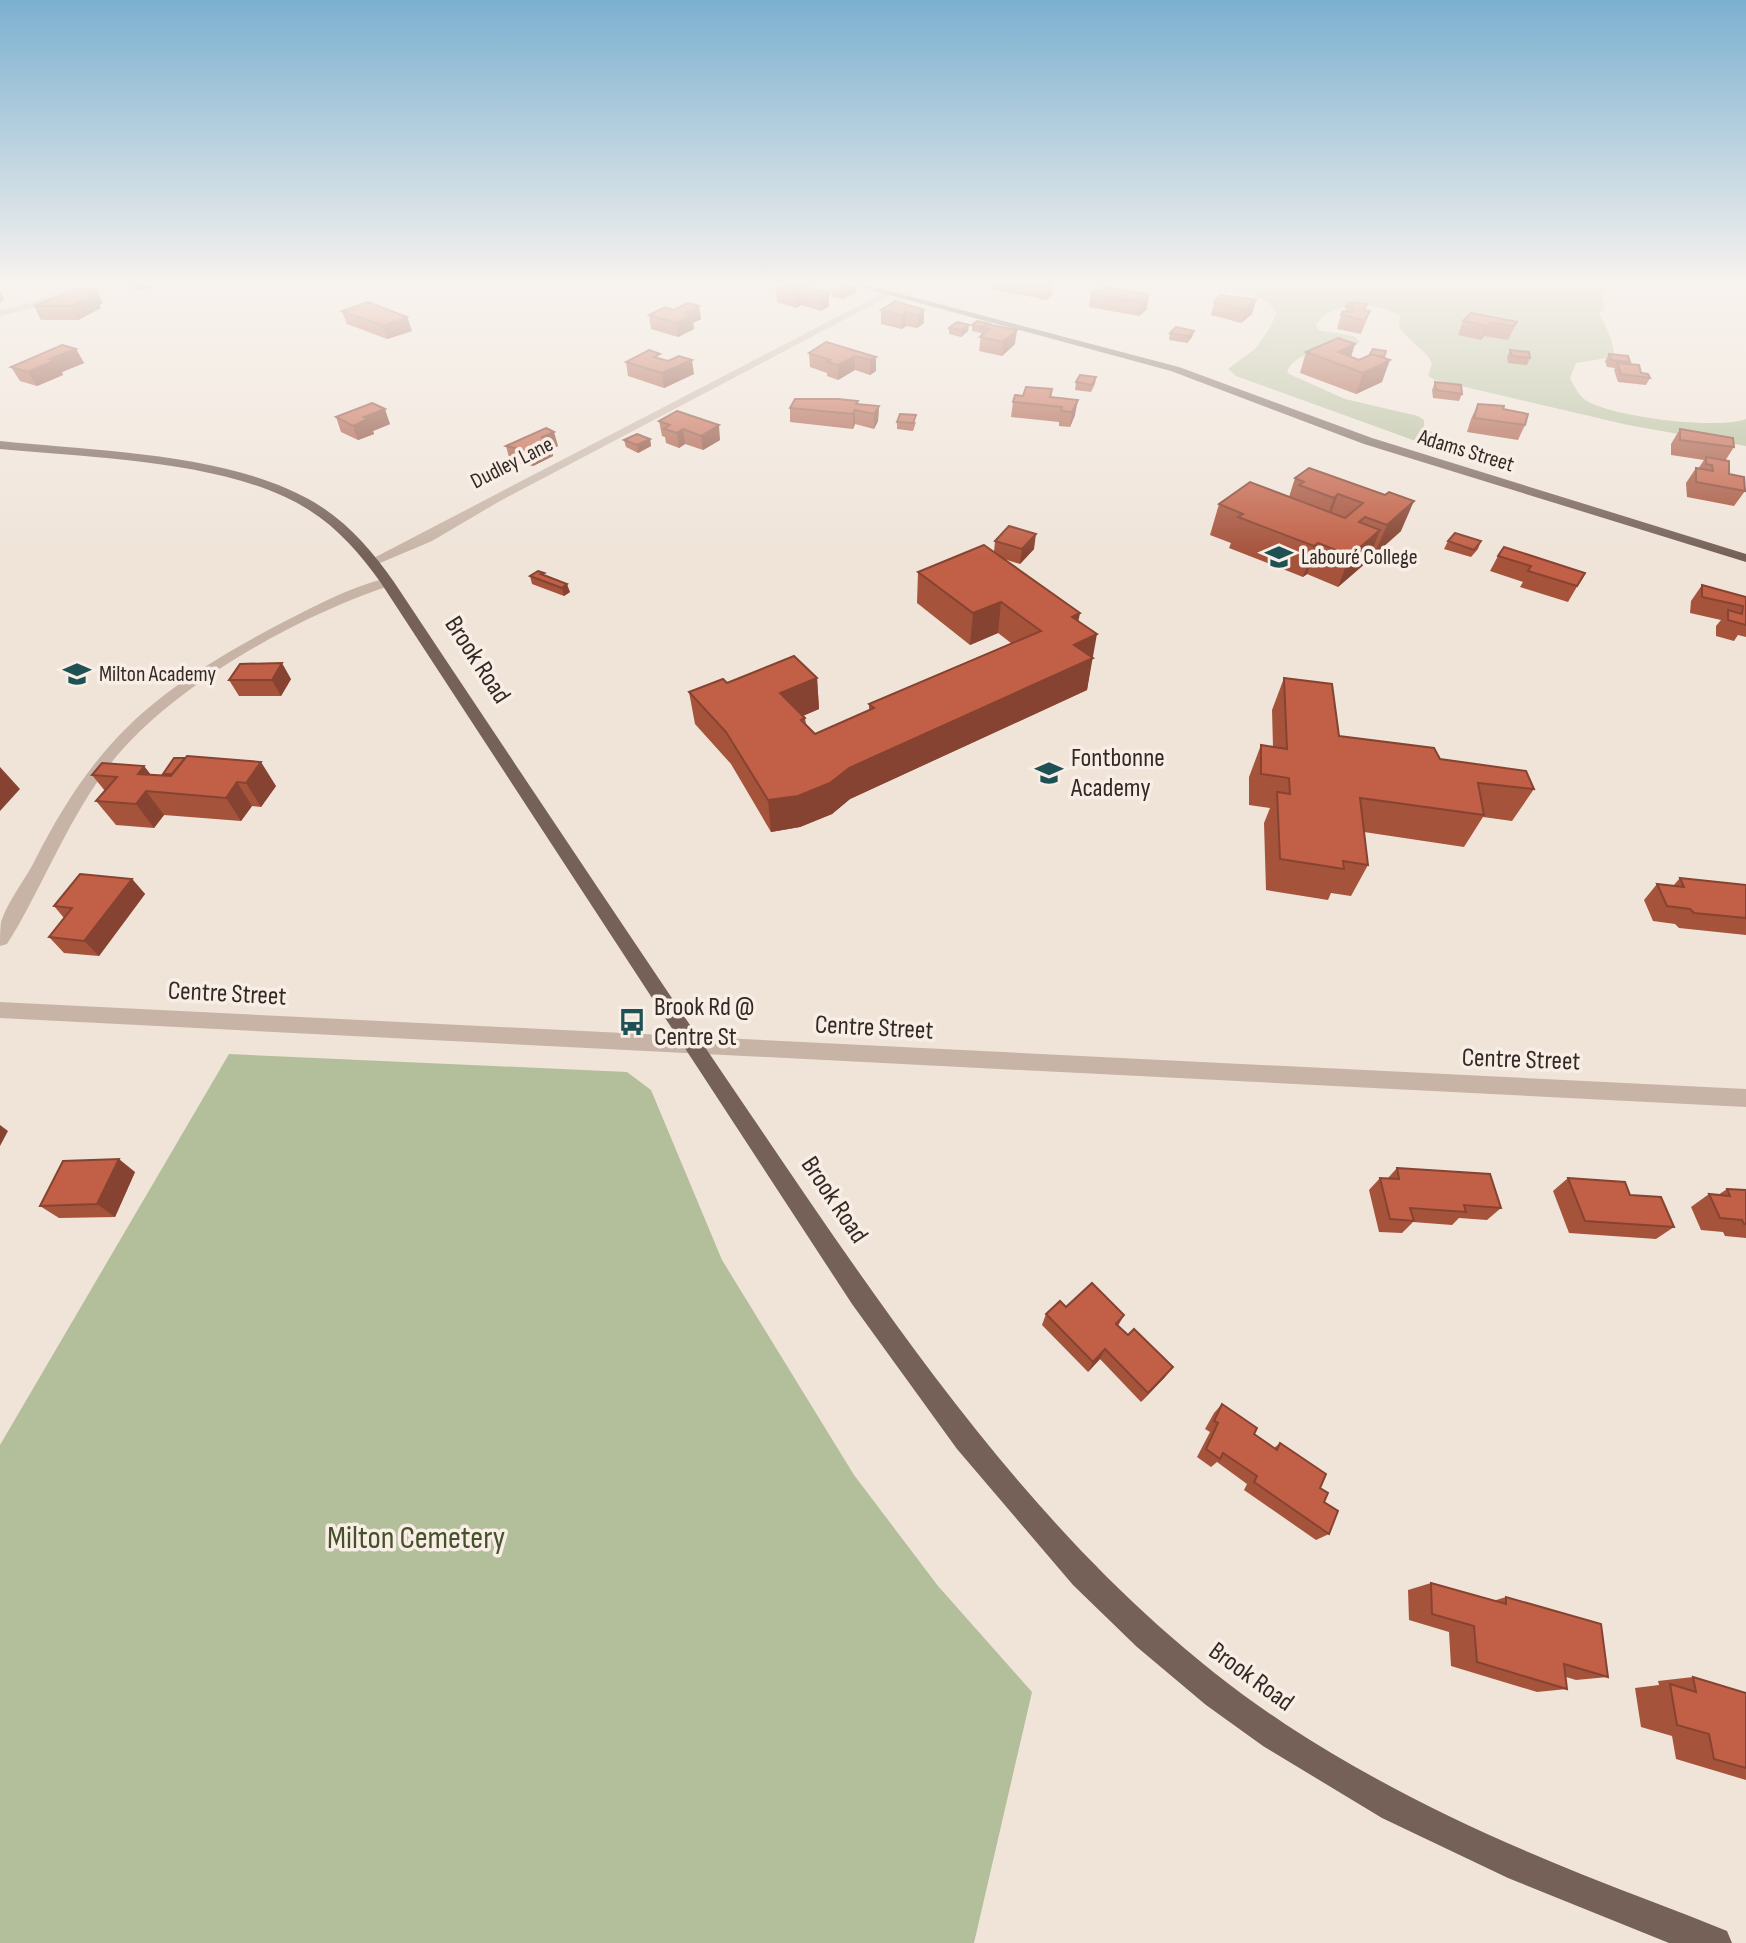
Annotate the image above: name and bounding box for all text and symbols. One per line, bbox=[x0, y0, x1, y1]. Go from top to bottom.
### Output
street label: Adams Street bbox=[1414, 423, 1517, 478]
street label: Dudley Lane bbox=[466, 431, 558, 495]
school or university icon: Labouré College bbox=[1264, 542, 1294, 572]
place label: Labouré College bbox=[1301, 544, 1418, 571]
street label: Brook Road bbox=[437, 611, 517, 709]
school or university icon: Milton Academy bbox=[62, 659, 92, 689]
place label: Milton Academy bbox=[99, 661, 217, 688]
place label: Fontbonne Academy bbox=[1070, 743, 1165, 804]
school or university icon: Fontbonne Academy bbox=[1034, 758, 1064, 788]
street label: Centre Street bbox=[167, 975, 287, 1013]
place label: Brook Rd @ Centre St bbox=[654, 992, 754, 1053]
bus stop icon: Brook Rd @ Centre St bbox=[617, 1007, 647, 1037]
street label: Centre Street bbox=[814, 1009, 934, 1047]
street label: Centre Street bbox=[1461, 1042, 1581, 1078]
street label: Brook Road bbox=[794, 1151, 874, 1249]
park label: Milton Cemetery bbox=[327, 1519, 505, 1558]
street label: Brook Road bbox=[1202, 1636, 1300, 1718]

